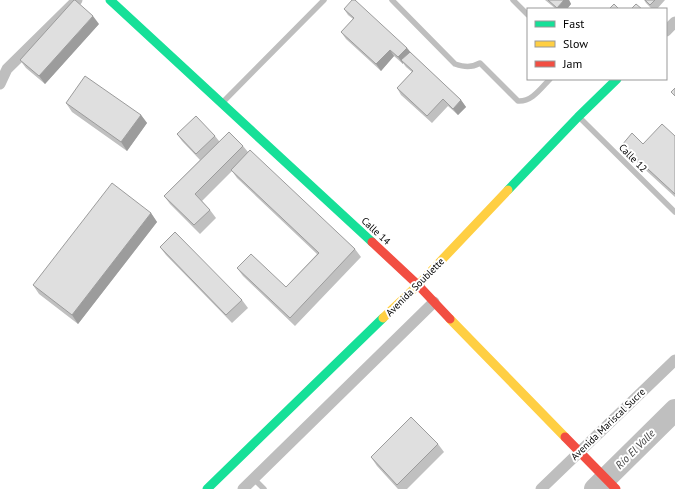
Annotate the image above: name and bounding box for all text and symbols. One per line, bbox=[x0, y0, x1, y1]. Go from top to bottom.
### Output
legend bbox=[527, 8, 667, 80]
text: Fast bbox=[563, 16, 584, 31]
text: Slow bbox=[563, 36, 588, 51]
text: Jam bbox=[562, 56, 582, 71]
street label: Calle 12 bbox=[616, 141, 650, 175]
street label: Calle 14 bbox=[359, 214, 394, 248]
street label: Avenida Soublette bbox=[383, 255, 447, 319]
street label: Avenida Mariscal Sucre bbox=[568, 385, 648, 463]
water label: Río El Valle bbox=[612, 426, 658, 472]

